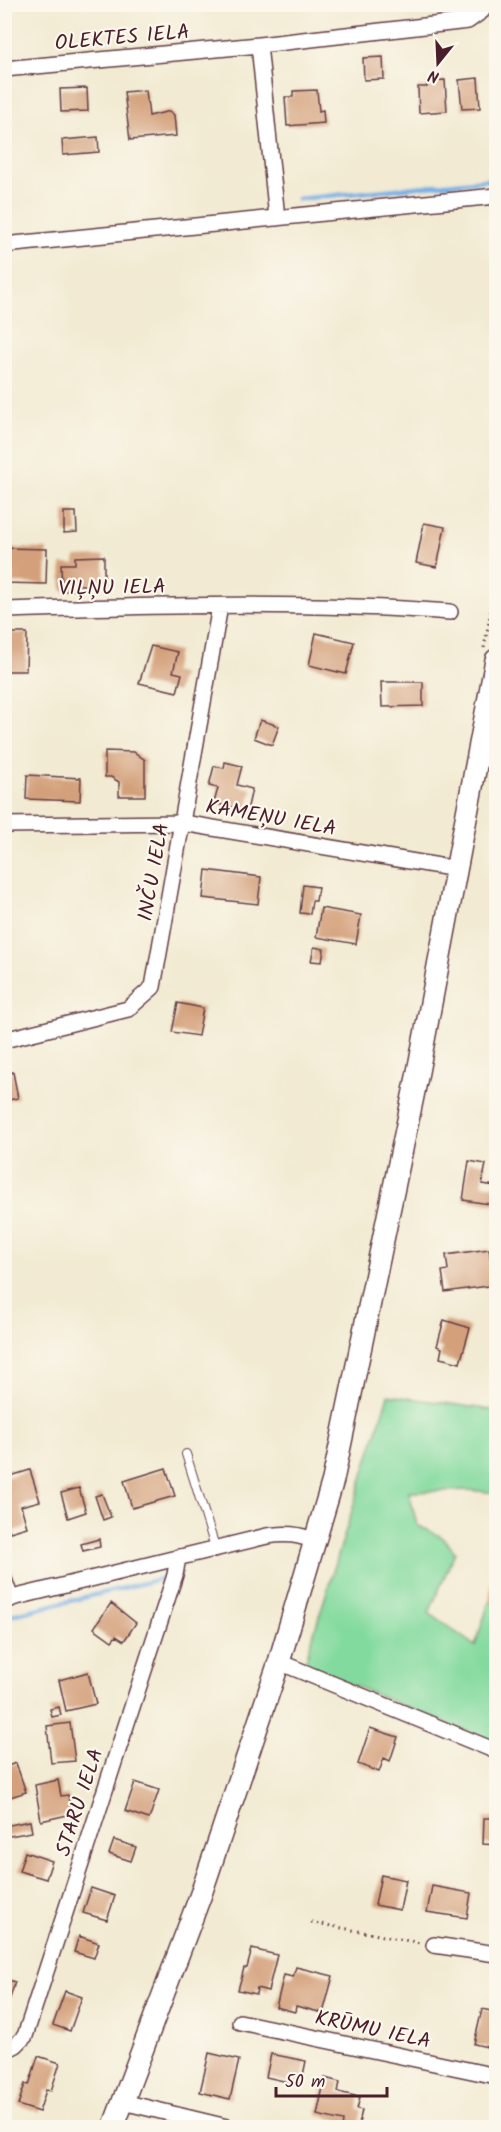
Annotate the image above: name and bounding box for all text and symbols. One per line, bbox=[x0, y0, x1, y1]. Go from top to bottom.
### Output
street label: OLEKTES IELA bbox=[53, 16, 191, 61]
north arrow bbox=[408, 33, 468, 93]
text: N bbox=[425, 62, 442, 89]
street label: VIĻŅU IELA bbox=[58, 571, 166, 606]
street label: KAMEŅU IELA bbox=[203, 791, 339, 846]
street label: INČU IELA bbox=[130, 821, 179, 924]
street label: STARU IELA bbox=[48, 1744, 113, 1861]
street label: KRŪMU IELA bbox=[312, 2002, 434, 2059]
scale bar bbox=[276, 2060, 387, 2098]
text: 50 m bbox=[285, 2068, 325, 2097]

